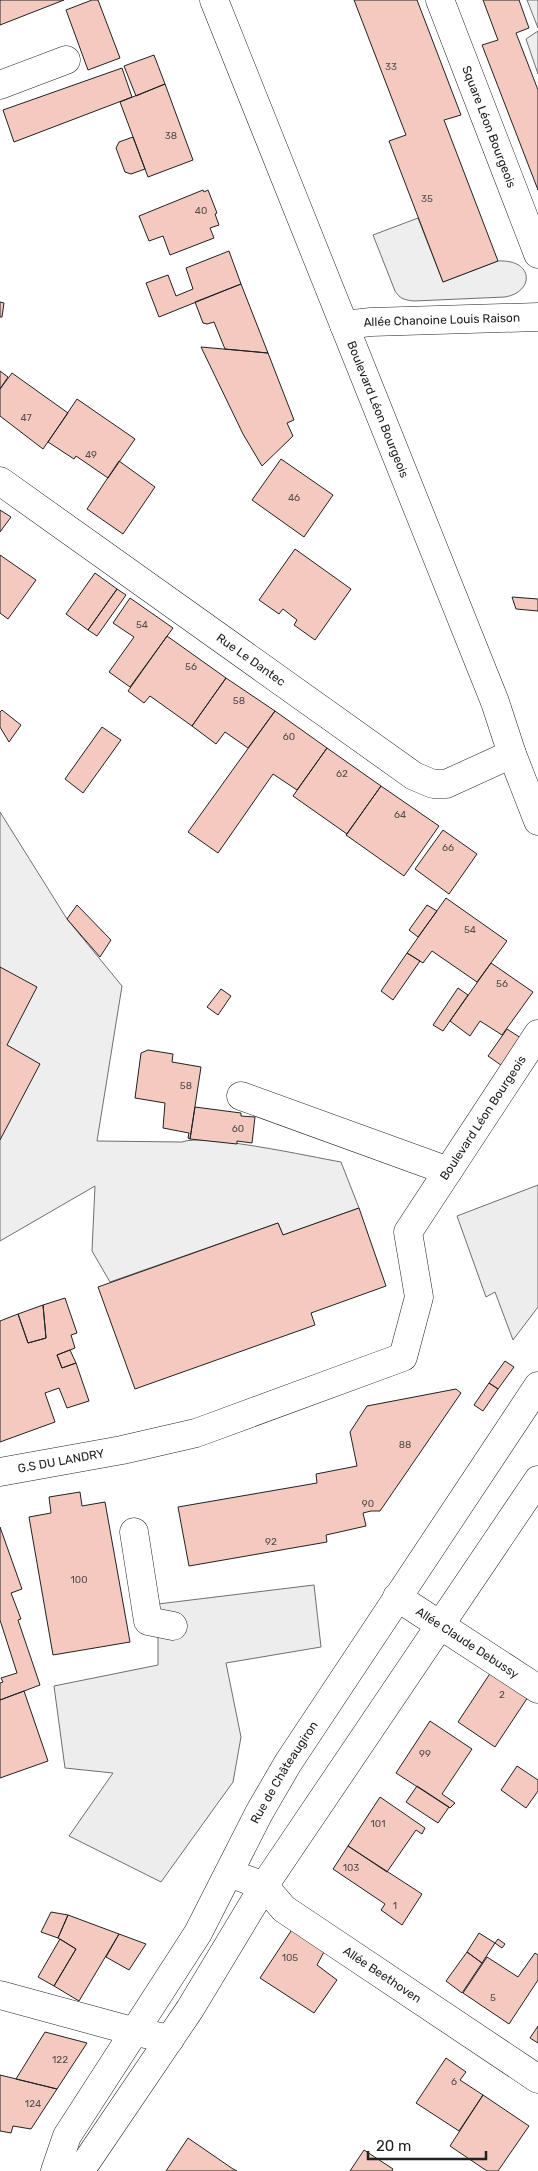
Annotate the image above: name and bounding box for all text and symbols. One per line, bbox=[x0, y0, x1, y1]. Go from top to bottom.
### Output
house number: 33 bbox=[385, 61, 397, 73]
street label: Square Léon Bourgeois bbox=[459, 64, 519, 190]
house number: 38 bbox=[165, 130, 177, 142]
house number: 35 bbox=[421, 193, 433, 205]
house number: 40 bbox=[195, 205, 207, 217]
street label: Allée Chanoine Louis Raison bbox=[363, 311, 520, 330]
street label: Boulevard Léon Bourgeois bbox=[344, 339, 412, 480]
house number: 47 bbox=[20, 412, 32, 424]
house number: 49 bbox=[85, 449, 97, 461]
house number: 46 bbox=[288, 492, 300, 504]
house number: 54 bbox=[136, 619, 148, 631]
street label: Rue Le Dantec bbox=[214, 630, 288, 689]
house number: 56 bbox=[185, 661, 197, 673]
house number: 58 bbox=[233, 695, 245, 707]
house number: 60 bbox=[283, 731, 295, 743]
house number: 62 bbox=[336, 768, 348, 780]
house number: 64 bbox=[394, 809, 406, 821]
house number: 66 bbox=[442, 842, 454, 854]
house number: 54 bbox=[464, 924, 476, 936]
house number: 56 bbox=[496, 978, 508, 990]
street label: Boulevard Léon Bourgeois bbox=[437, 1053, 529, 1183]
house number: 58 bbox=[180, 1080, 192, 1092]
house number: 60 bbox=[232, 1123, 244, 1135]
house number: 88 bbox=[399, 1439, 411, 1451]
street label: G.S DU LANDRY bbox=[17, 1446, 106, 1476]
house number: 90 bbox=[362, 1498, 374, 1510]
house number: 92 bbox=[265, 1536, 277, 1548]
house number: 100 bbox=[71, 1574, 87, 1586]
street label: Allée Claude Debussy bbox=[413, 1604, 522, 1682]
house number: 2 bbox=[499, 1689, 505, 1701]
street label: Rue de Châteaugiron bbox=[248, 1719, 321, 1826]
house number: 99 bbox=[419, 1748, 431, 1760]
house number: 101 bbox=[371, 1818, 385, 1830]
house number: 103 bbox=[343, 1862, 359, 1874]
house number: 1 bbox=[393, 1900, 397, 1912]
street label: Allée Beethoven bbox=[341, 1944, 424, 2006]
house number: 105 bbox=[282, 1952, 298, 1964]
house number: 5 bbox=[490, 1992, 496, 2004]
house number: 122 bbox=[52, 2054, 68, 2066]
house number: 6 bbox=[451, 2076, 457, 2088]
house number: 124 bbox=[25, 2098, 41, 2110]
scale bar bbox=[368, 2128, 486, 2160]
text: 20 m bbox=[376, 2137, 411, 2155]

